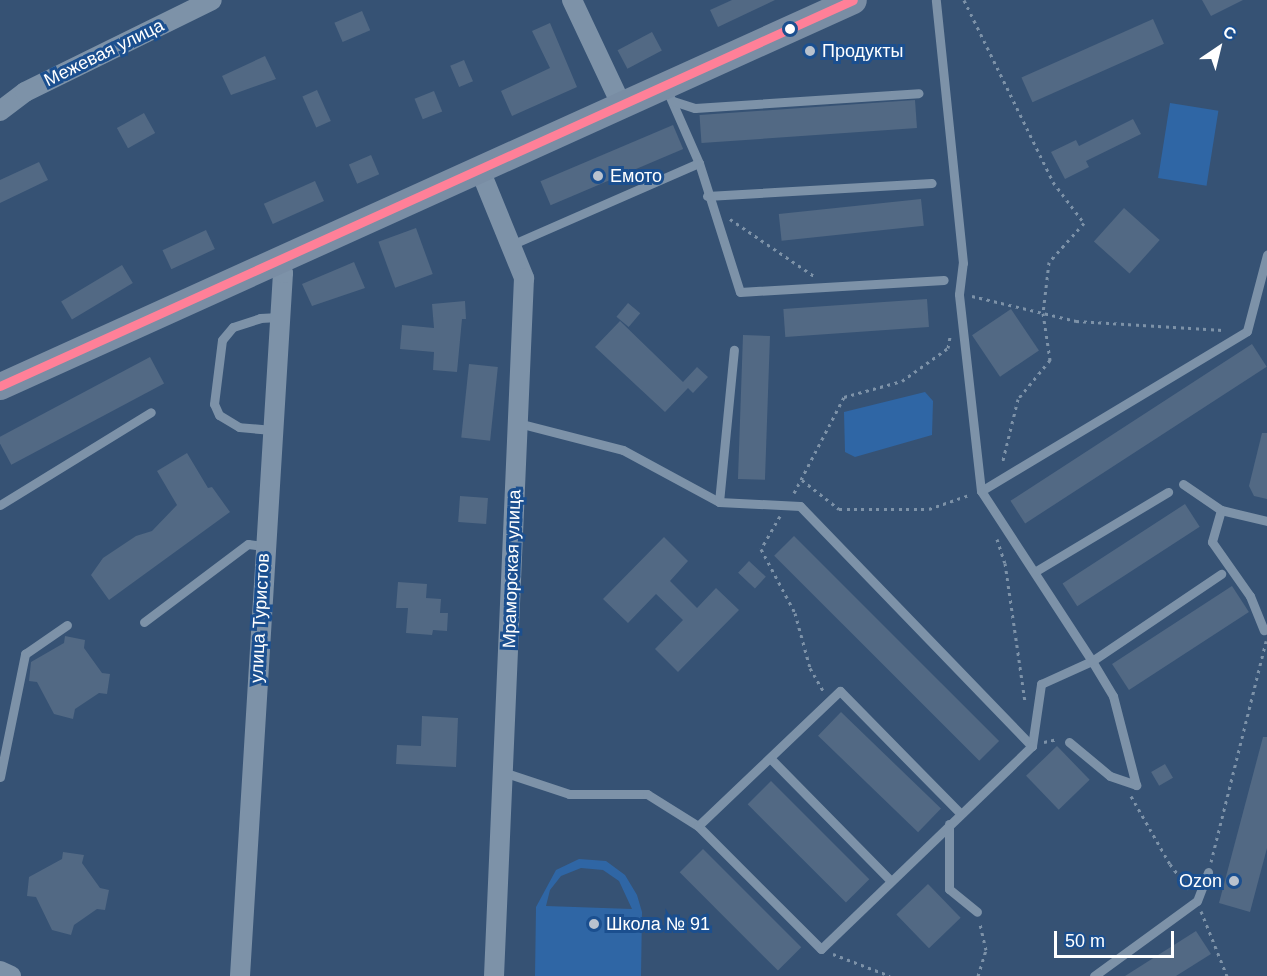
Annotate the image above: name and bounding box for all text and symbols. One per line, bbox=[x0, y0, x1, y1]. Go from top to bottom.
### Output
street label: Межевая улица bbox=[41, 15, 167, 91]
north arrow bbox=[1189, 18, 1249, 78]
unlabelled marker bbox=[784, 23, 796, 35]
text: С bbox=[1220, 23, 1239, 43]
place label: Продукты bbox=[822, 40, 903, 62]
marker: Продукты bbox=[803, 44, 817, 58]
place label: Емото bbox=[610, 165, 662, 187]
marker: Емото bbox=[591, 169, 605, 183]
street label: Мраморская улица bbox=[498, 489, 526, 649]
street label: улица Туристов bbox=[246, 553, 274, 683]
place label: Ozon bbox=[1179, 870, 1222, 892]
marker: Ozon bbox=[1227, 874, 1241, 888]
place label: Школа № 91 bbox=[606, 913, 710, 935]
marker: Школа № 91 bbox=[587, 917, 601, 931]
scale bar bbox=[1057, 919, 1177, 957]
text: 50 m bbox=[1065, 931, 1105, 951]

